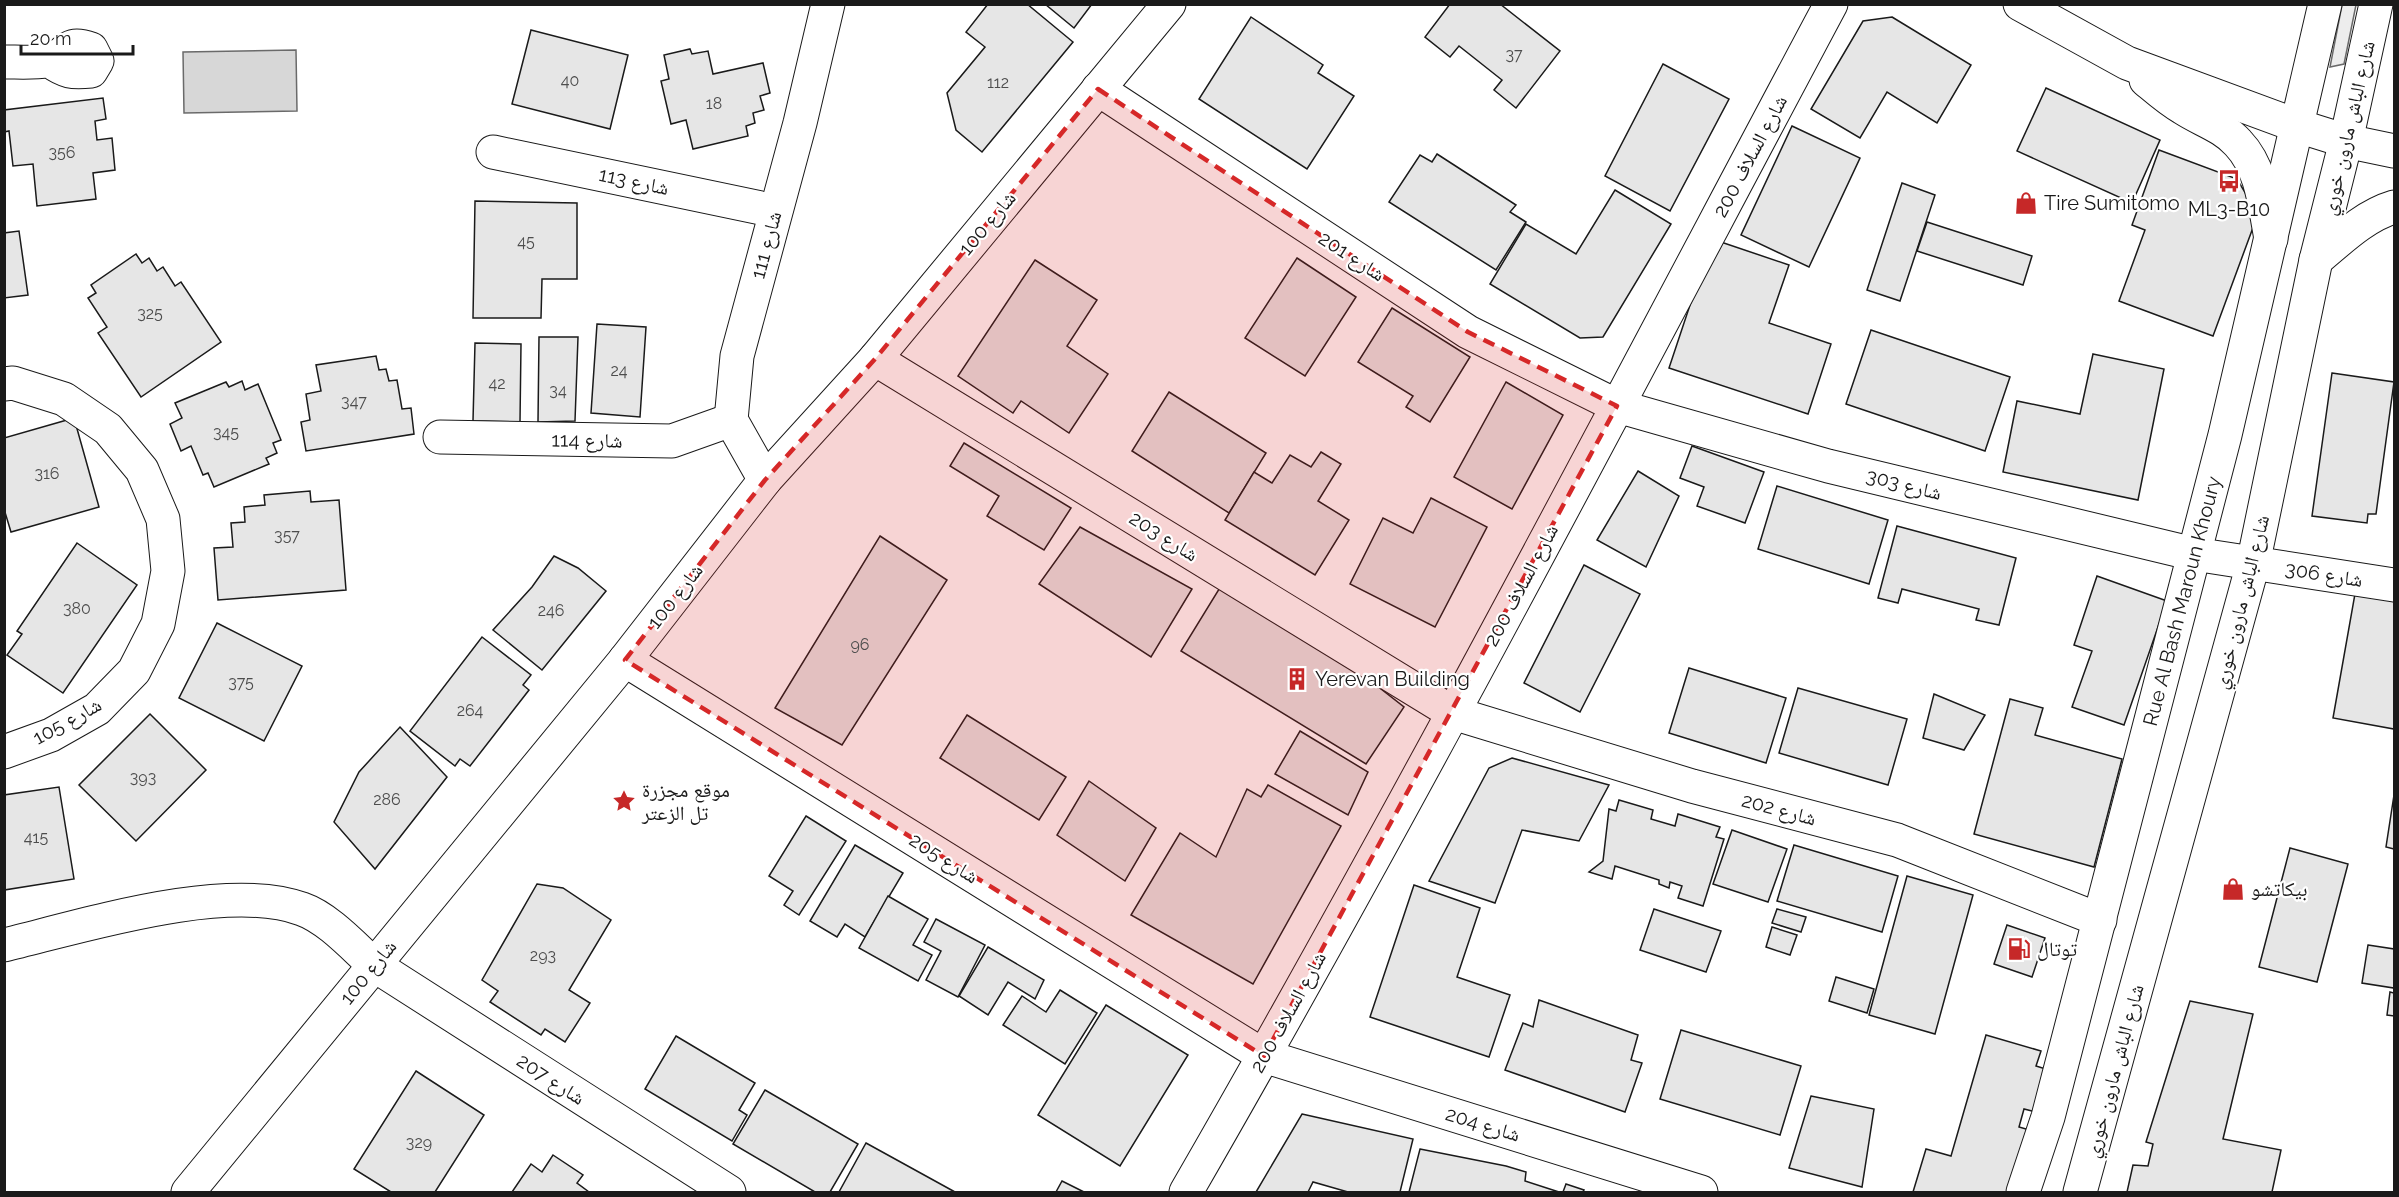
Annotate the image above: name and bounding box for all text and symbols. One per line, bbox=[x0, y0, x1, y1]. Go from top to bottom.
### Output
scale bar bbox=[21, 18, 134, 56]
text: 20 m bbox=[30, 28, 72, 49]
street label: شارع الباش مارون خوري bbox=[2316, 38, 2384, 219]
house number: 37 bbox=[1505, 45, 1523, 64]
house number: 40 bbox=[561, 71, 579, 90]
house number: 112 bbox=[987, 73, 1009, 92]
street label: 200 شارع السلاف bbox=[1708, 91, 1793, 222]
house number: 18 bbox=[706, 94, 722, 113]
house number: 356 bbox=[49, 143, 75, 162]
street label: شارع 113 bbox=[597, 162, 671, 201]
bus stop icon: ML3-B10 bbox=[2216, 168, 2242, 194]
street label: شارع 100 bbox=[953, 186, 1021, 261]
shop icon: Tire Sumitomo bbox=[2013, 190, 2039, 216]
place label: Tire Sumitomo bbox=[2044, 191, 2180, 215]
place label: ML3-B10 bbox=[2188, 197, 2270, 221]
street label: شارع 111 bbox=[746, 209, 787, 282]
street label: شارع 201 bbox=[1314, 226, 1390, 287]
house number: 45 bbox=[517, 232, 535, 251]
house number: 325 bbox=[137, 304, 163, 323]
house number: 24 bbox=[610, 361, 628, 380]
house number: 42 bbox=[488, 374, 506, 393]
house number: 34 bbox=[549, 381, 567, 400]
house number: 347 bbox=[341, 392, 367, 411]
house number: 345 bbox=[213, 423, 239, 442]
street label: شارع 114 bbox=[551, 427, 623, 454]
street label: شارع 303 bbox=[1864, 463, 1944, 506]
house number: 316 bbox=[34, 464, 60, 483]
street label: Rue Al Bash Maroun Khoury bbox=[2138, 474, 2226, 729]
street label: شارع 203 bbox=[1125, 506, 1203, 567]
street label: شارع الباش مارون خوري bbox=[2208, 512, 2278, 693]
street label: 200 شارع السلاف bbox=[1479, 520, 1564, 651]
house number: 357 bbox=[274, 526, 300, 545]
street label: شارع 306 bbox=[2283, 556, 2364, 593]
street label: شارع 100 bbox=[642, 559, 709, 634]
house number: 380 bbox=[63, 599, 91, 618]
house number: 246 bbox=[538, 601, 564, 620]
house number: 96 bbox=[850, 635, 870, 654]
building icon: Yerevan Building bbox=[1284, 666, 1310, 692]
place label: Yerevan Building bbox=[1315, 667, 1470, 691]
house number: 375 bbox=[228, 673, 254, 692]
street label: شارع 105 bbox=[28, 692, 106, 751]
house number: 264 bbox=[457, 701, 484, 720]
house number: 393 bbox=[130, 768, 156, 787]
place label: موقع مجزرة تل الزعتر bbox=[641, 778, 730, 825]
place icon: موقع مجزرة تل الزعتر bbox=[611, 788, 637, 814]
street label: شارع 202 bbox=[1739, 788, 1819, 831]
house number: 286 bbox=[373, 790, 401, 809]
house number: 415 bbox=[24, 828, 48, 847]
street label: شارع 205 bbox=[905, 828, 983, 889]
shop icon: بيكاتشو bbox=[2220, 876, 2246, 902]
place label: بيكاتشو bbox=[2251, 877, 2307, 901]
street label: شارع 100 bbox=[335, 935, 402, 1010]
fuel station icon: توتال bbox=[2006, 936, 2032, 962]
place label: توتال bbox=[2037, 937, 2077, 961]
house number: 293 bbox=[530, 946, 556, 965]
street label: 200 شارع السلاف bbox=[1245, 947, 1332, 1077]
street label: شارع الباش مارون خوري bbox=[2079, 982, 2153, 1161]
street label: شارع 207 bbox=[512, 1048, 590, 1111]
street label: شارع 204 bbox=[1443, 1101, 1523, 1148]
house number: 329 bbox=[406, 1133, 432, 1152]

